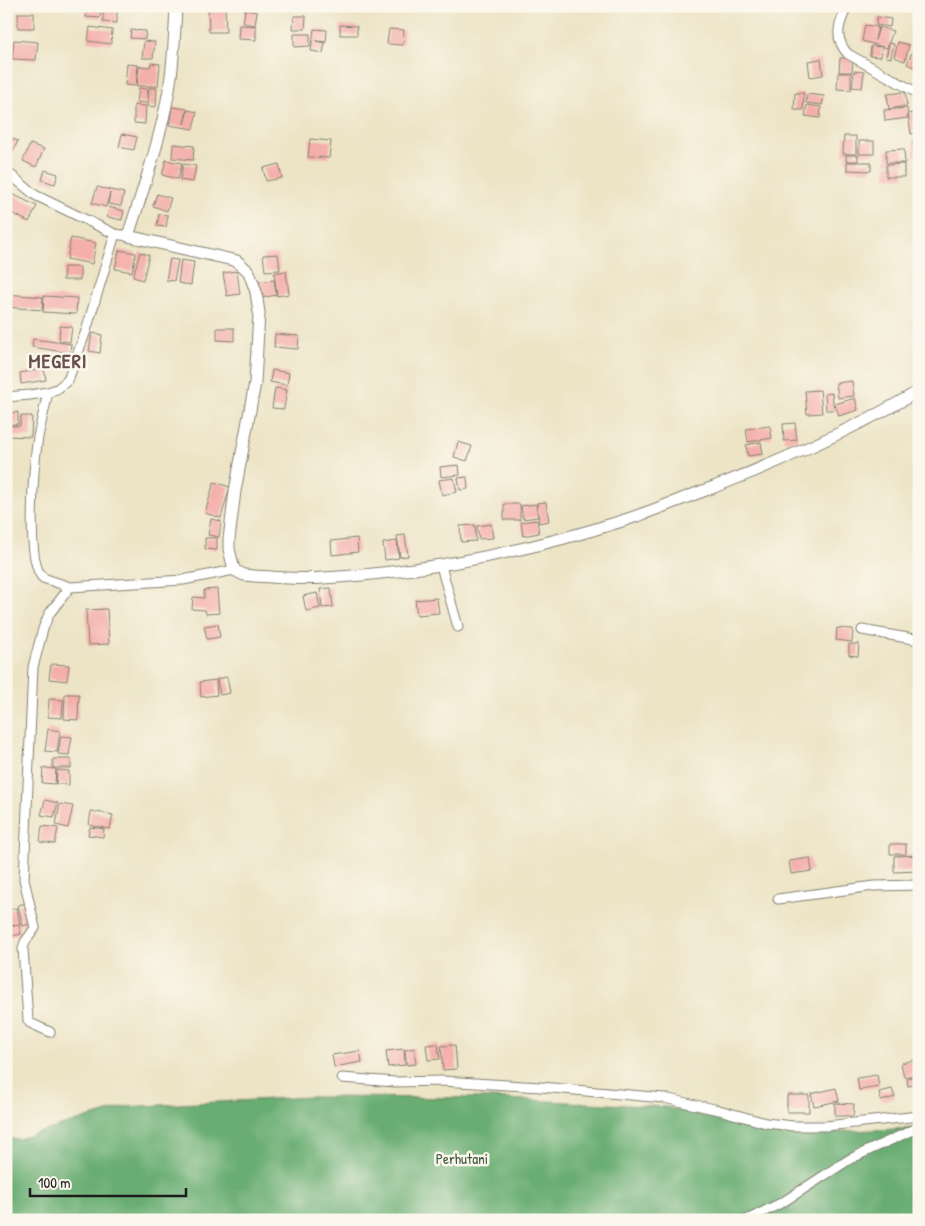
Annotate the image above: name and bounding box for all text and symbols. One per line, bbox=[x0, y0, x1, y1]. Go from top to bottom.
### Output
district label: MEGERI bbox=[29, 347, 87, 374]
park label: Perhutani bbox=[436, 1148, 488, 1169]
scale bar bbox=[30, 1166, 186, 1198]
text: 100 m bbox=[38, 1172, 71, 1193]

